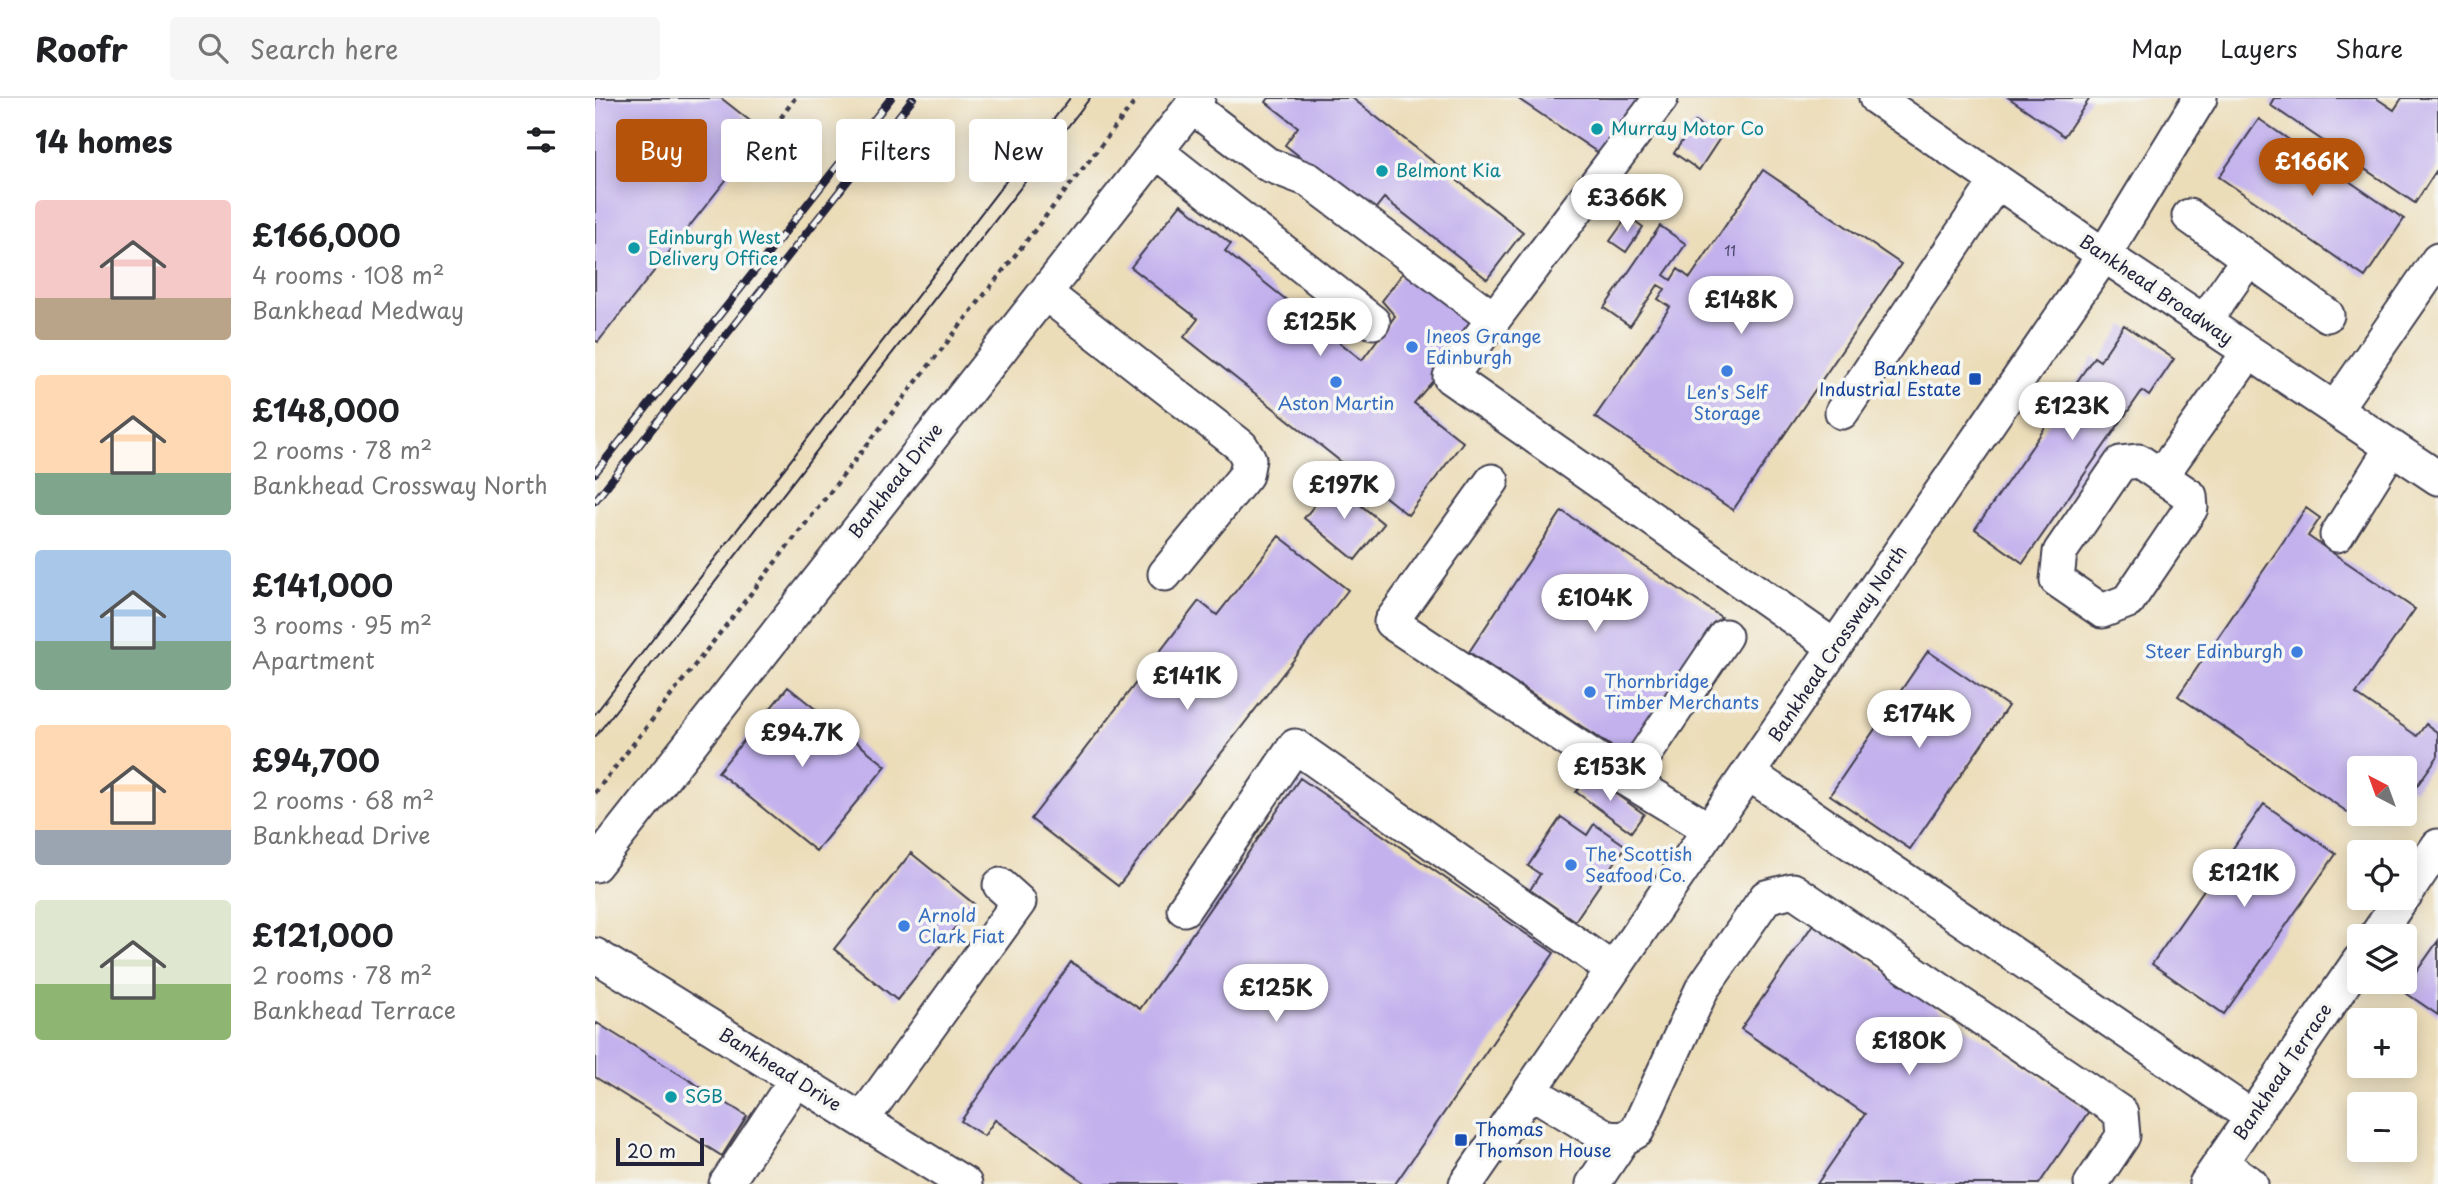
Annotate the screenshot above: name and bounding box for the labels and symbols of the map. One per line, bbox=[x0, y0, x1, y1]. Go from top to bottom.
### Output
place label: Murray Motor Co bbox=[1611, 114, 1764, 141]
marker: Murray Motor Co bbox=[1589, 121, 1605, 137]
pin: £166K bbox=[2263, 139, 2361, 198]
place label: Belmont Kia bbox=[1396, 156, 1501, 183]
marker: Belmont Kia bbox=[1374, 163, 1390, 179]
pin: £366K bbox=[1578, 174, 1676, 234]
place label: Edinburgh West Delivery Office bbox=[648, 223, 781, 271]
street label: Bankhead Broadway bbox=[2075, 227, 2239, 350]
marker: Edinburgh West Delivery Office bbox=[626, 240, 642, 256]
house number: 11 bbox=[1724, 240, 1736, 261]
pin: £148K bbox=[1692, 276, 1790, 336]
pin: £125K bbox=[1271, 299, 1369, 358]
place label: Ineos Grange Edinburgh bbox=[1426, 322, 1542, 370]
marker: Ineos Grange Edinburgh bbox=[1404, 339, 1420, 355]
place label: Bankhead Industrial Estate bbox=[1819, 354, 1961, 402]
marker: Len's Self Storage bbox=[1719, 363, 1735, 379]
marker: Bankhead Industrial Estate bbox=[1967, 371, 1983, 387]
marker: Aston Martin bbox=[1328, 374, 1344, 390]
place label: Len's Self Storage bbox=[1687, 378, 1769, 426]
pin: £123K bbox=[2023, 382, 2121, 442]
place label: Aston Martin bbox=[1278, 389, 1394, 416]
street label: Bankhead Drive bbox=[841, 417, 948, 543]
pin: £197K bbox=[1295, 462, 1393, 521]
street label: Bankhead Crossway North bbox=[1761, 540, 1913, 747]
pin: £104K bbox=[1546, 574, 1644, 634]
place label: Steer Edinburgh bbox=[2145, 637, 2283, 664]
marker: Steer Edinburgh bbox=[2289, 644, 2305, 660]
pin: £141K bbox=[1138, 652, 1236, 712]
place label: Thornbridge Timber Merchants bbox=[1604, 667, 1759, 715]
marker: Thornbridge Timber Merchants bbox=[1582, 684, 1598, 700]
pin: £174K bbox=[1870, 690, 1968, 750]
pin: £94.7K bbox=[745, 710, 859, 769]
pin: £153K bbox=[1561, 744, 1659, 803]
north arrow bbox=[2347, 756, 2417, 826]
place label: The Scottish Seafood Co. bbox=[1585, 840, 1692, 888]
pin: £121K bbox=[2195, 850, 2293, 909]
marker: The Scottish Seafood Co. bbox=[1563, 857, 1579, 873]
place label: Arnold Clark Fiat bbox=[918, 901, 1005, 949]
marker: Arnold Clark Fiat bbox=[896, 918, 912, 934]
pin: £125K bbox=[1227, 964, 1325, 1024]
street label: Bankhead Terrace bbox=[2226, 997, 2338, 1145]
pin: £180K bbox=[1860, 1018, 1958, 1077]
street label: Bankhead Drive bbox=[714, 1020, 847, 1117]
place label: SGB bbox=[685, 1082, 723, 1109]
marker: SGB bbox=[663, 1089, 679, 1105]
place label: Thomas Thomson House bbox=[1475, 1115, 1612, 1163]
marker: Thomas Thomson House bbox=[1453, 1132, 1469, 1148]
scale bar bbox=[616, 1135, 703, 1167]

